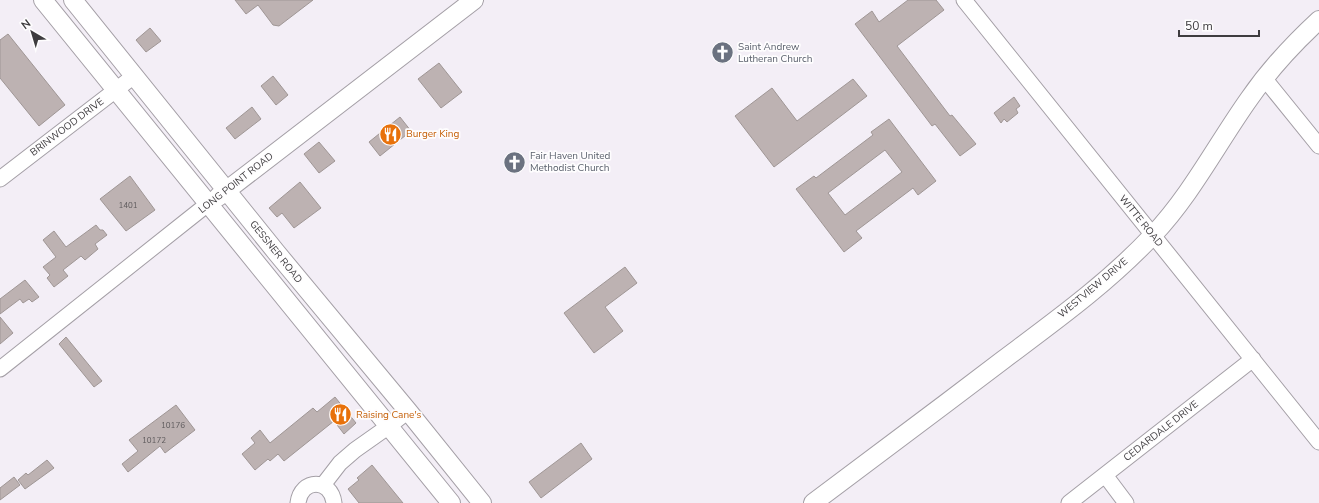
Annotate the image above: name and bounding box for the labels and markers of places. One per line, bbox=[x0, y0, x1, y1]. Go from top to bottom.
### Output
church icon: Saint Andrew Lutheran Church bbox=[710, 40, 736, 66]
place label: Saint Andrew Lutheran Church bbox=[738, 40, 812, 66]
restaurant icon: Burger King bbox=[378, 121, 404, 147]
place label: Burger King bbox=[406, 127, 459, 141]
church icon: Fair Haven United Methodist Church bbox=[501, 149, 527, 175]
place label: Fair Haven United Methodist Church bbox=[530, 149, 611, 175]
restaurant icon: Raising Cane's bbox=[327, 402, 353, 428]
place label: Raising Cane's bbox=[356, 408, 422, 422]

